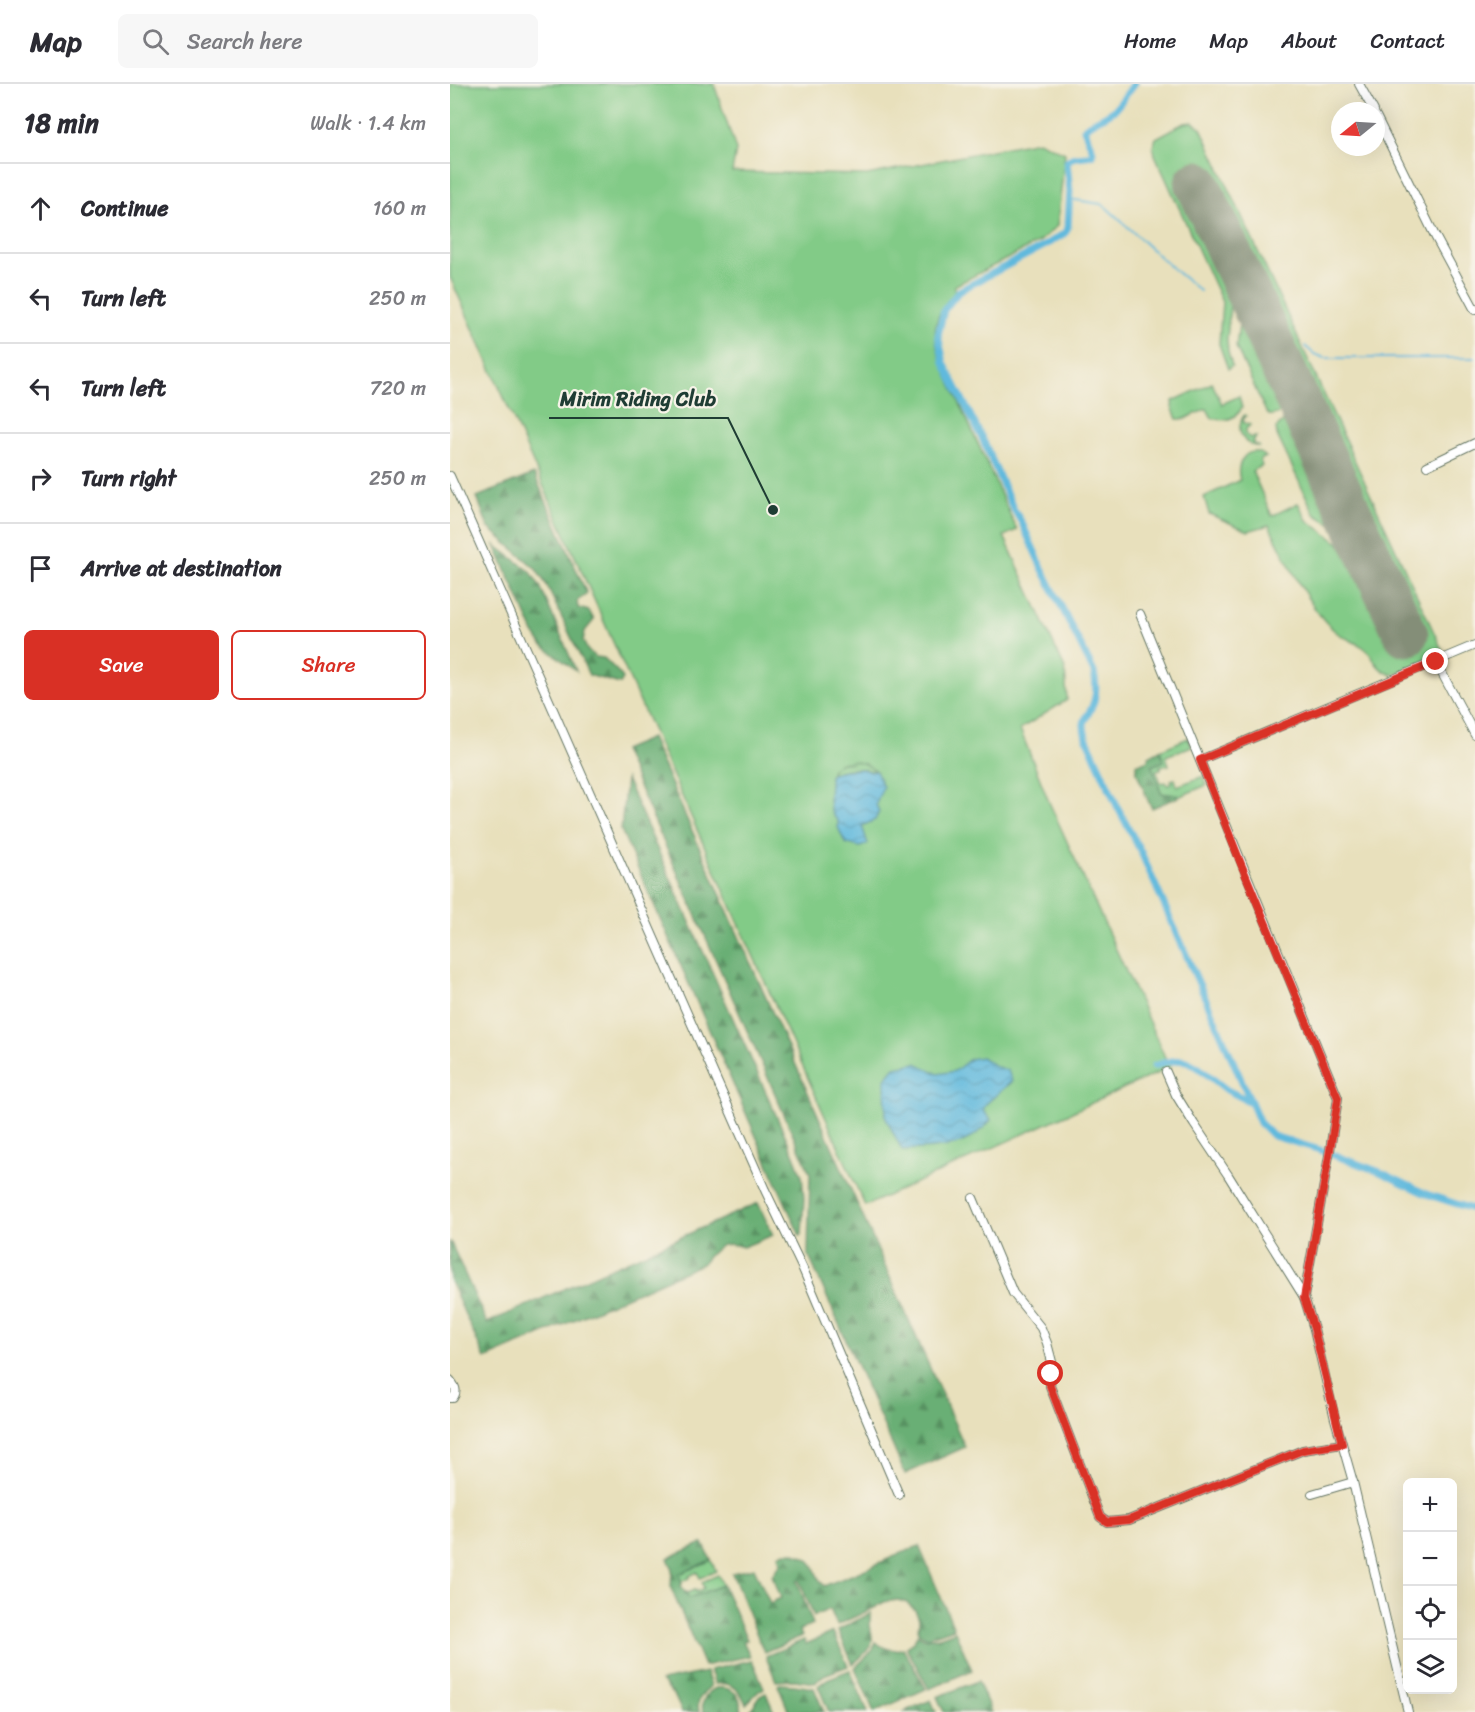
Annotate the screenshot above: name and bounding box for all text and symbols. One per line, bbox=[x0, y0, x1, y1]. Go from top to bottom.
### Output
search box bbox=[118, 14, 538, 68]
text: Map bbox=[30, 17, 82, 66]
text: Search here bbox=[187, 22, 303, 61]
text: Home bbox=[1124, 22, 1176, 60]
text: Map bbox=[1209, 22, 1248, 60]
text: About bbox=[1281, 22, 1338, 60]
text: Contact bbox=[1371, 22, 1445, 60]
icon: search bbox=[139, 25, 172, 58]
text: 18 min bbox=[24, 100, 99, 146]
north arrow bbox=[1331, 102, 1385, 156]
text: Walk · 1.4 km bbox=[310, 106, 426, 141]
text: Continue bbox=[81, 189, 169, 228]
text: 160 m bbox=[373, 191, 426, 226]
icon: ahead bbox=[24, 192, 57, 225]
text: Turn left bbox=[81, 279, 166, 318]
text: 250 m bbox=[369, 281, 426, 316]
icon: left bbox=[24, 282, 57, 315]
text: Turn left bbox=[81, 369, 166, 408]
text: 720 m bbox=[370, 371, 426, 406]
icon: left bbox=[24, 372, 57, 405]
callout: Mirim Riding Club bbox=[549, 380, 728, 418]
text: Mirim Riding Club bbox=[559, 382, 716, 417]
text: Turn right bbox=[81, 459, 176, 498]
text: 250 m bbox=[369, 461, 426, 496]
icon: right bbox=[24, 462, 57, 495]
text: Arrive at destination bbox=[81, 549, 282, 588]
icon: arrive bbox=[24, 552, 57, 585]
button: Save bbox=[24, 630, 219, 700]
button: Share bbox=[231, 630, 426, 700]
route end bbox=[1422, 648, 1448, 674]
route start bbox=[1037, 1360, 1063, 1386]
map controls bbox=[1403, 1478, 1457, 1694]
button: + bbox=[1403, 1478, 1457, 1532]
button: − bbox=[1403, 1532, 1457, 1586]
button: locate bbox=[1403, 1586, 1457, 1640]
button: layers bbox=[1403, 1640, 1457, 1694]

